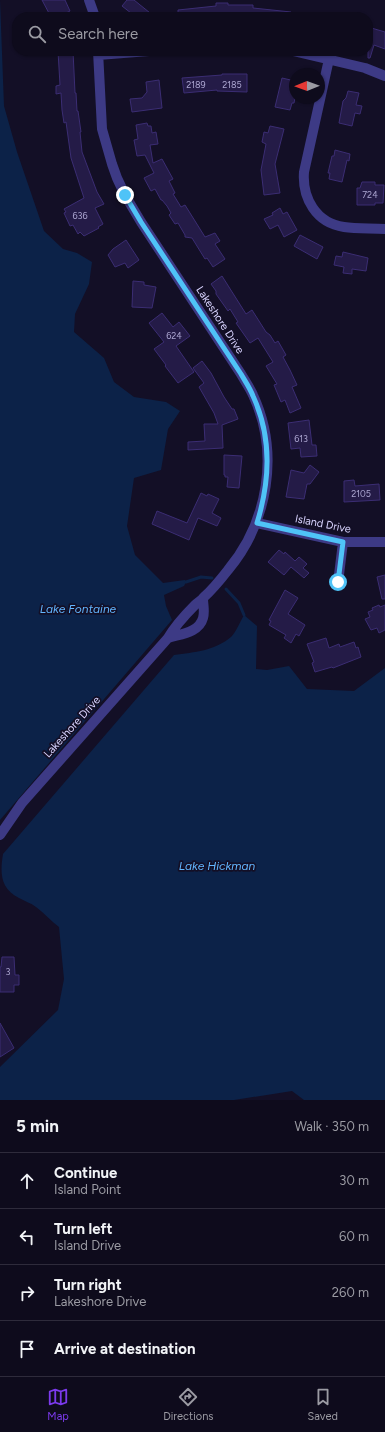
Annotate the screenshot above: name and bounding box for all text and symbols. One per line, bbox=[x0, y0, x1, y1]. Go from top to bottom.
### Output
search box bbox=[12, 12, 373, 56]
icon: search bbox=[26, 23, 48, 45]
text: Search here bbox=[58, 25, 138, 43]
north arrow bbox=[289, 68, 325, 104]
house number: 2189 bbox=[186, 79, 206, 90]
house number: 2185 bbox=[222, 79, 242, 90]
route end bbox=[116, 186, 134, 204]
house number: 724 bbox=[362, 189, 378, 200]
house number: 636 bbox=[72, 210, 88, 221]
street label: Lakeshore Drive bbox=[193, 284, 247, 356]
house number: 624 bbox=[166, 330, 182, 341]
house number: 613 bbox=[294, 433, 308, 444]
house number: 2105 bbox=[351, 488, 371, 499]
street label: Island Drive bbox=[294, 512, 352, 536]
route start bbox=[329, 573, 347, 591]
water label: Lake Fontaine bbox=[40, 602, 117, 616]
street label: Lakeshore Drive bbox=[41, 694, 103, 760]
water label: Lake Hickman bbox=[179, 859, 256, 873]
house number: 3 bbox=[6, 966, 11, 977]
text: 5 min bbox=[16, 1116, 59, 1136]
text: Walk · 350 m bbox=[294, 1119, 369, 1134]
text: Continue bbox=[54, 1164, 117, 1182]
icon: ahead bbox=[16, 1170, 38, 1192]
text: 30 m bbox=[339, 1173, 369, 1188]
text: Island Point bbox=[54, 1182, 121, 1197]
text: Turn left bbox=[54, 1220, 112, 1238]
icon: left bbox=[16, 1226, 38, 1248]
text: 60 m bbox=[339, 1229, 369, 1244]
text: Island Drive bbox=[54, 1238, 121, 1253]
text: Turn right bbox=[54, 1276, 122, 1294]
icon: right bbox=[16, 1282, 38, 1304]
text: 260 m bbox=[332, 1285, 369, 1300]
text: Lakeshore Drive bbox=[54, 1294, 146, 1309]
icon: arrive bbox=[16, 1338, 38, 1360]
text: Arrive at destination bbox=[54, 1340, 195, 1358]
tab: Map bbox=[47, 1386, 69, 1423]
tab: Directions bbox=[163, 1386, 213, 1423]
tab: Saved bbox=[308, 1386, 338, 1423]

